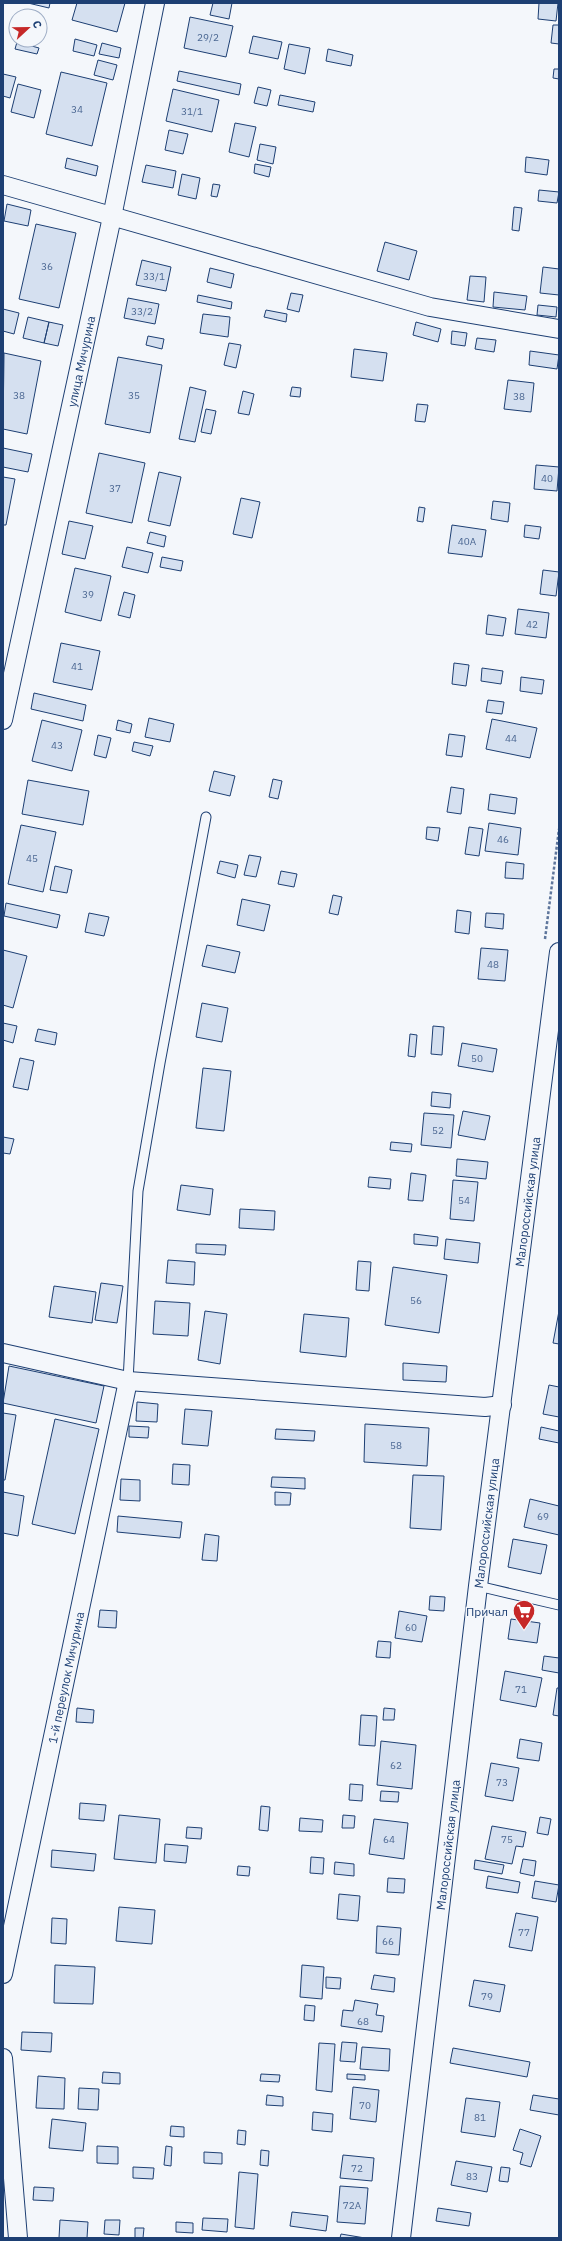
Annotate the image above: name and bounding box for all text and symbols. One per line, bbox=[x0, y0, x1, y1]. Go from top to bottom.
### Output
north arrow bbox=[8, 8, 48, 48]
text: С bbox=[29, 18, 45, 30]
house number: 29/2 bbox=[197, 31, 219, 44]
house number: 34 bbox=[71, 103, 83, 116]
house number: 31/1 bbox=[181, 105, 203, 118]
house number: 36 bbox=[41, 260, 53, 273]
house number: 33/1 bbox=[143, 270, 165, 283]
house number: 33/2 bbox=[131, 305, 153, 318]
street label: улица Мичурина bbox=[64, 314, 98, 408]
house number: 38 bbox=[13, 389, 25, 402]
house number: 35 bbox=[128, 389, 140, 402]
house number: 38 bbox=[513, 390, 525, 403]
house number: 40 bbox=[541, 472, 553, 485]
house number: 37 bbox=[109, 482, 121, 495]
house number: 40А bbox=[458, 535, 477, 548]
house number: 39 bbox=[82, 588, 94, 601]
house number: 42 bbox=[526, 618, 538, 631]
house number: 41 bbox=[71, 660, 83, 673]
house number: 44 bbox=[505, 732, 517, 745]
house number: 43 bbox=[51, 739, 63, 752]
house number: 46 bbox=[497, 833, 509, 846]
house number: 45 bbox=[26, 852, 38, 865]
house number: 48 bbox=[487, 958, 499, 971]
house number: 50 bbox=[471, 1052, 483, 1065]
house number: 52 bbox=[432, 1124, 444, 1137]
street label: Малороссийская улица bbox=[511, 1135, 543, 1268]
house number: 54 bbox=[458, 1194, 470, 1207]
house number: 56 bbox=[410, 1294, 422, 1307]
house number: 58 bbox=[390, 1439, 402, 1452]
street label: Малороссийская улица bbox=[470, 1456, 502, 1589]
house number: 69 bbox=[537, 1510, 549, 1523]
supermarket icon: Причал bbox=[511, 1598, 537, 1631]
place label: Причал bbox=[466, 1604, 508, 1619]
street label: 1-й переулок Мичурина bbox=[44, 1610, 87, 1745]
house number: 60 bbox=[405, 1621, 417, 1634]
house number: 71 bbox=[515, 1683, 527, 1696]
house number: 62 bbox=[390, 1759, 402, 1772]
house number: 73 bbox=[496, 1776, 508, 1789]
street label: Малороссийская улица bbox=[432, 1778, 463, 1911]
house number: 64 bbox=[383, 1833, 395, 1846]
house number: 75 bbox=[501, 1833, 513, 1846]
house number: 77 bbox=[518, 1926, 530, 1939]
house number: 66 bbox=[382, 1935, 394, 1948]
house number: 79 bbox=[481, 1990, 493, 2003]
house number: 68 bbox=[357, 2015, 369, 2028]
house number: 70 bbox=[359, 2099, 371, 2112]
house number: 81 bbox=[474, 2111, 486, 2124]
house number: 72 bbox=[351, 2162, 363, 2175]
house number: 83 bbox=[466, 2170, 478, 2183]
house number: 72А bbox=[343, 2199, 362, 2212]

